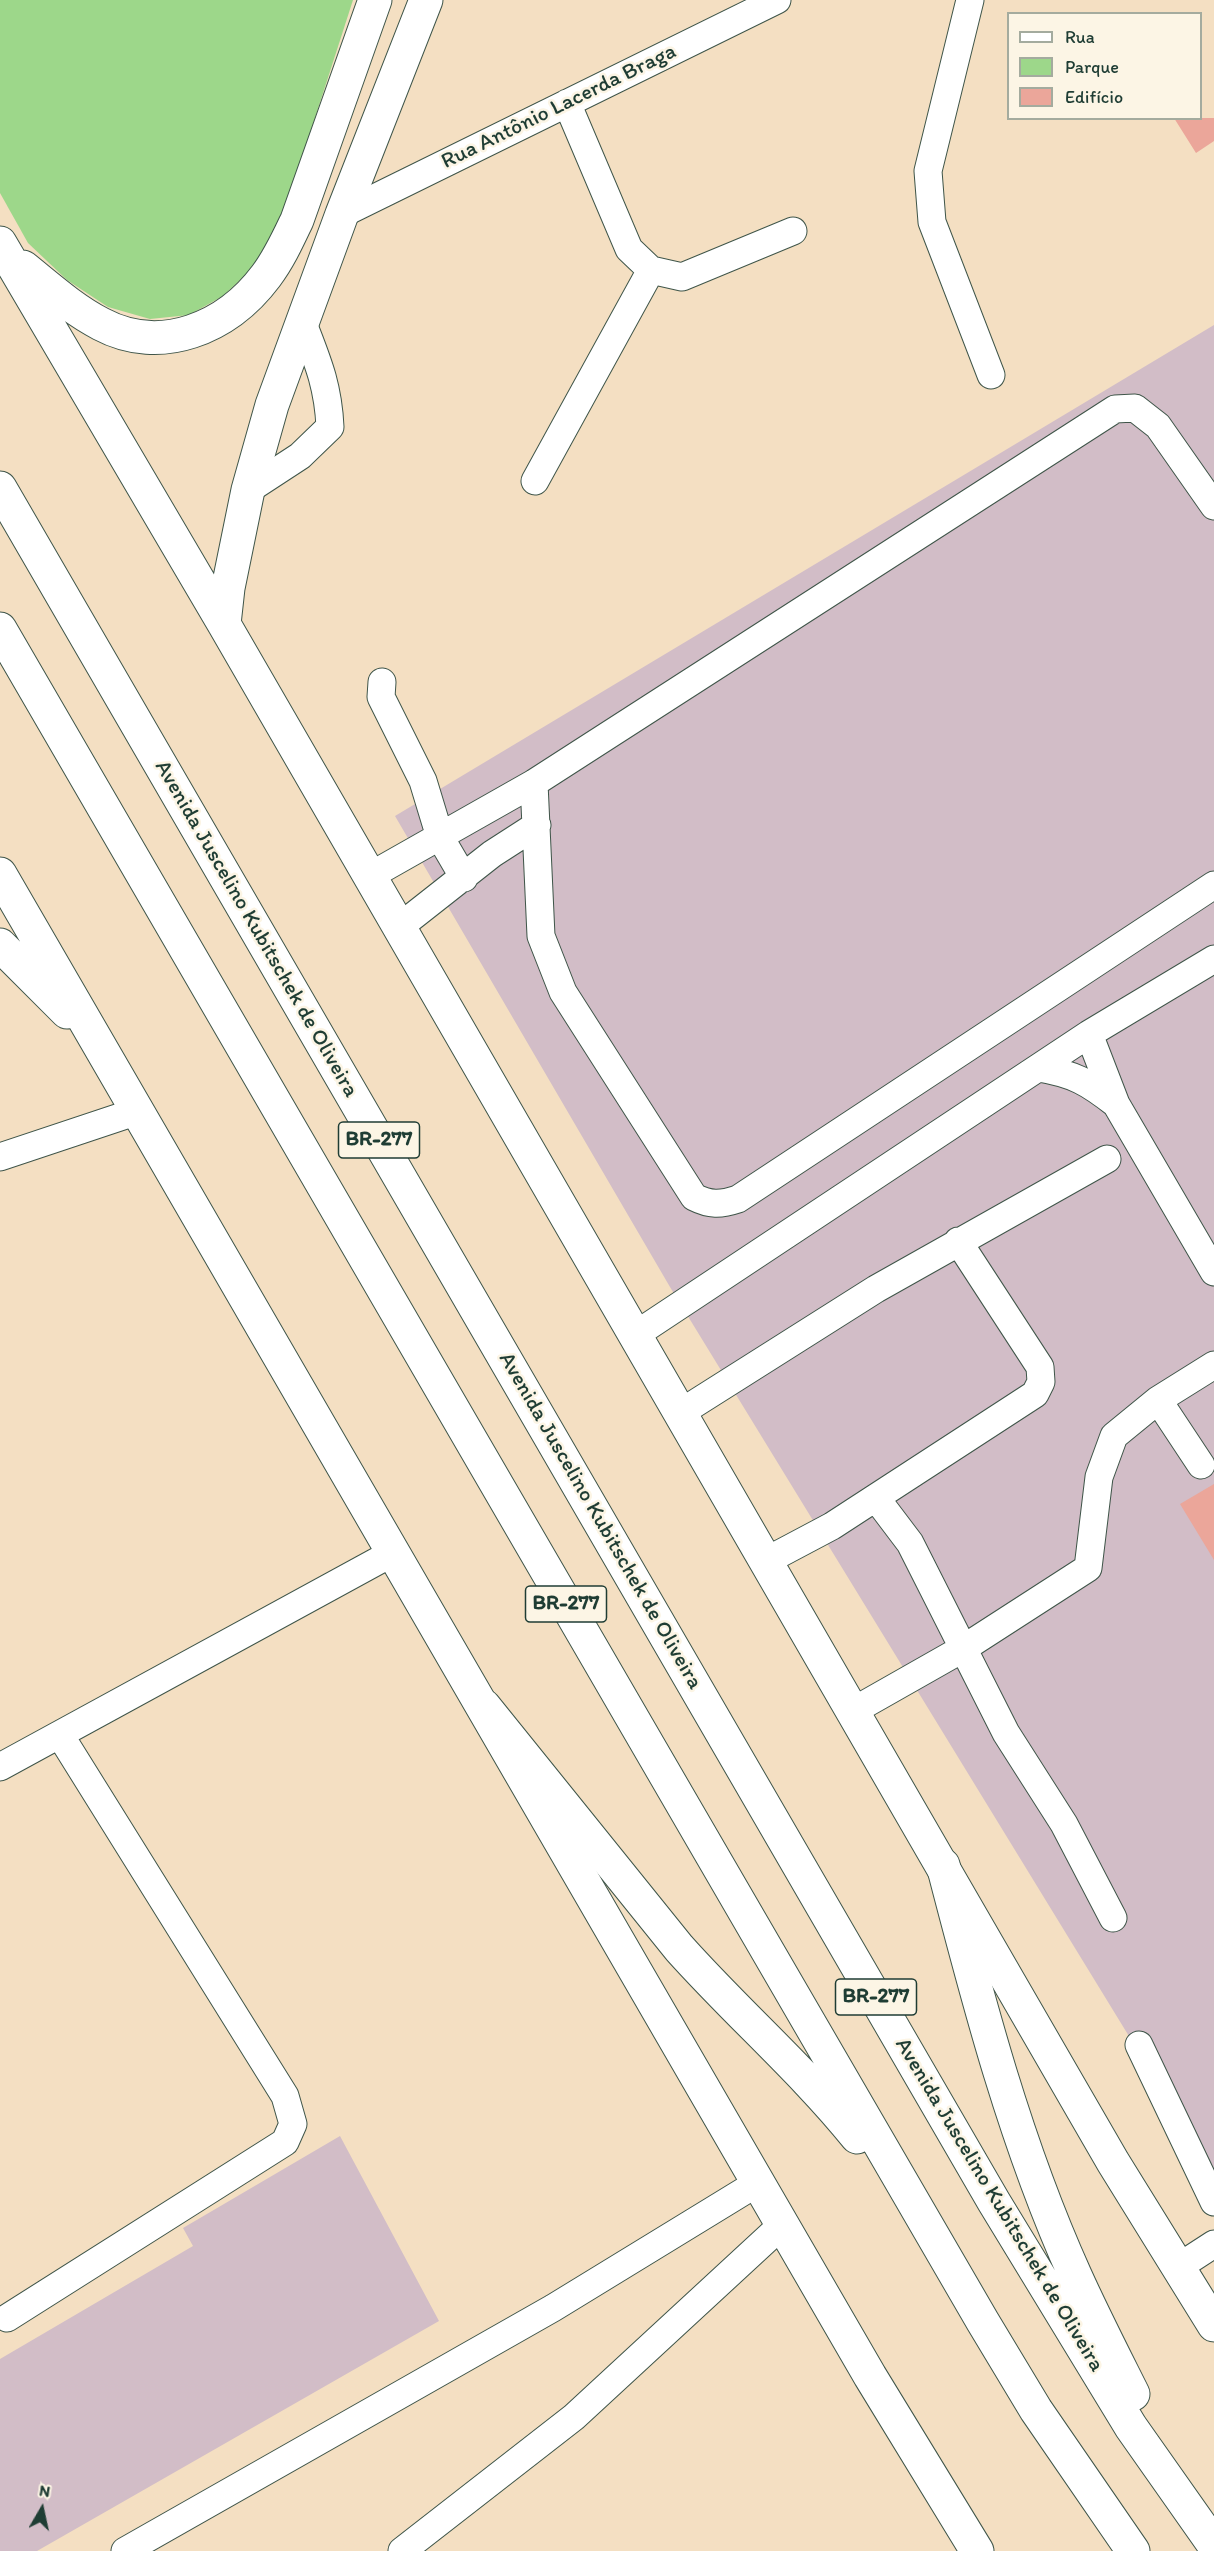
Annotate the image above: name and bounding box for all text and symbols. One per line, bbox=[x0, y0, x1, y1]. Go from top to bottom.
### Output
legend bbox=[1007, 12, 1202, 120]
text: Rua bbox=[1065, 26, 1095, 48]
street label: Rua Antônio Lacerda Braga bbox=[437, 39, 681, 175]
text: Parque bbox=[1065, 56, 1119, 78]
text: Edifício bbox=[1065, 86, 1123, 108]
street label: Avenida Juscelino Kubitschek de Oliveira bbox=[148, 756, 364, 1102]
road number: BR-277 bbox=[338, 1122, 419, 1158]
street label: Avenida Juscelino Kubitschek de Oliveira bbox=[492, 1348, 708, 1694]
road number: BR-277 bbox=[526, 1586, 606, 1622]
road number: BR-277 bbox=[836, 1979, 916, 2015]
street label: Avenida Juscelino Kubitschek de Oliveira bbox=[889, 2033, 1109, 2377]
north arrow bbox=[12, 2479, 72, 2539]
text: N bbox=[38, 2480, 52, 2501]

